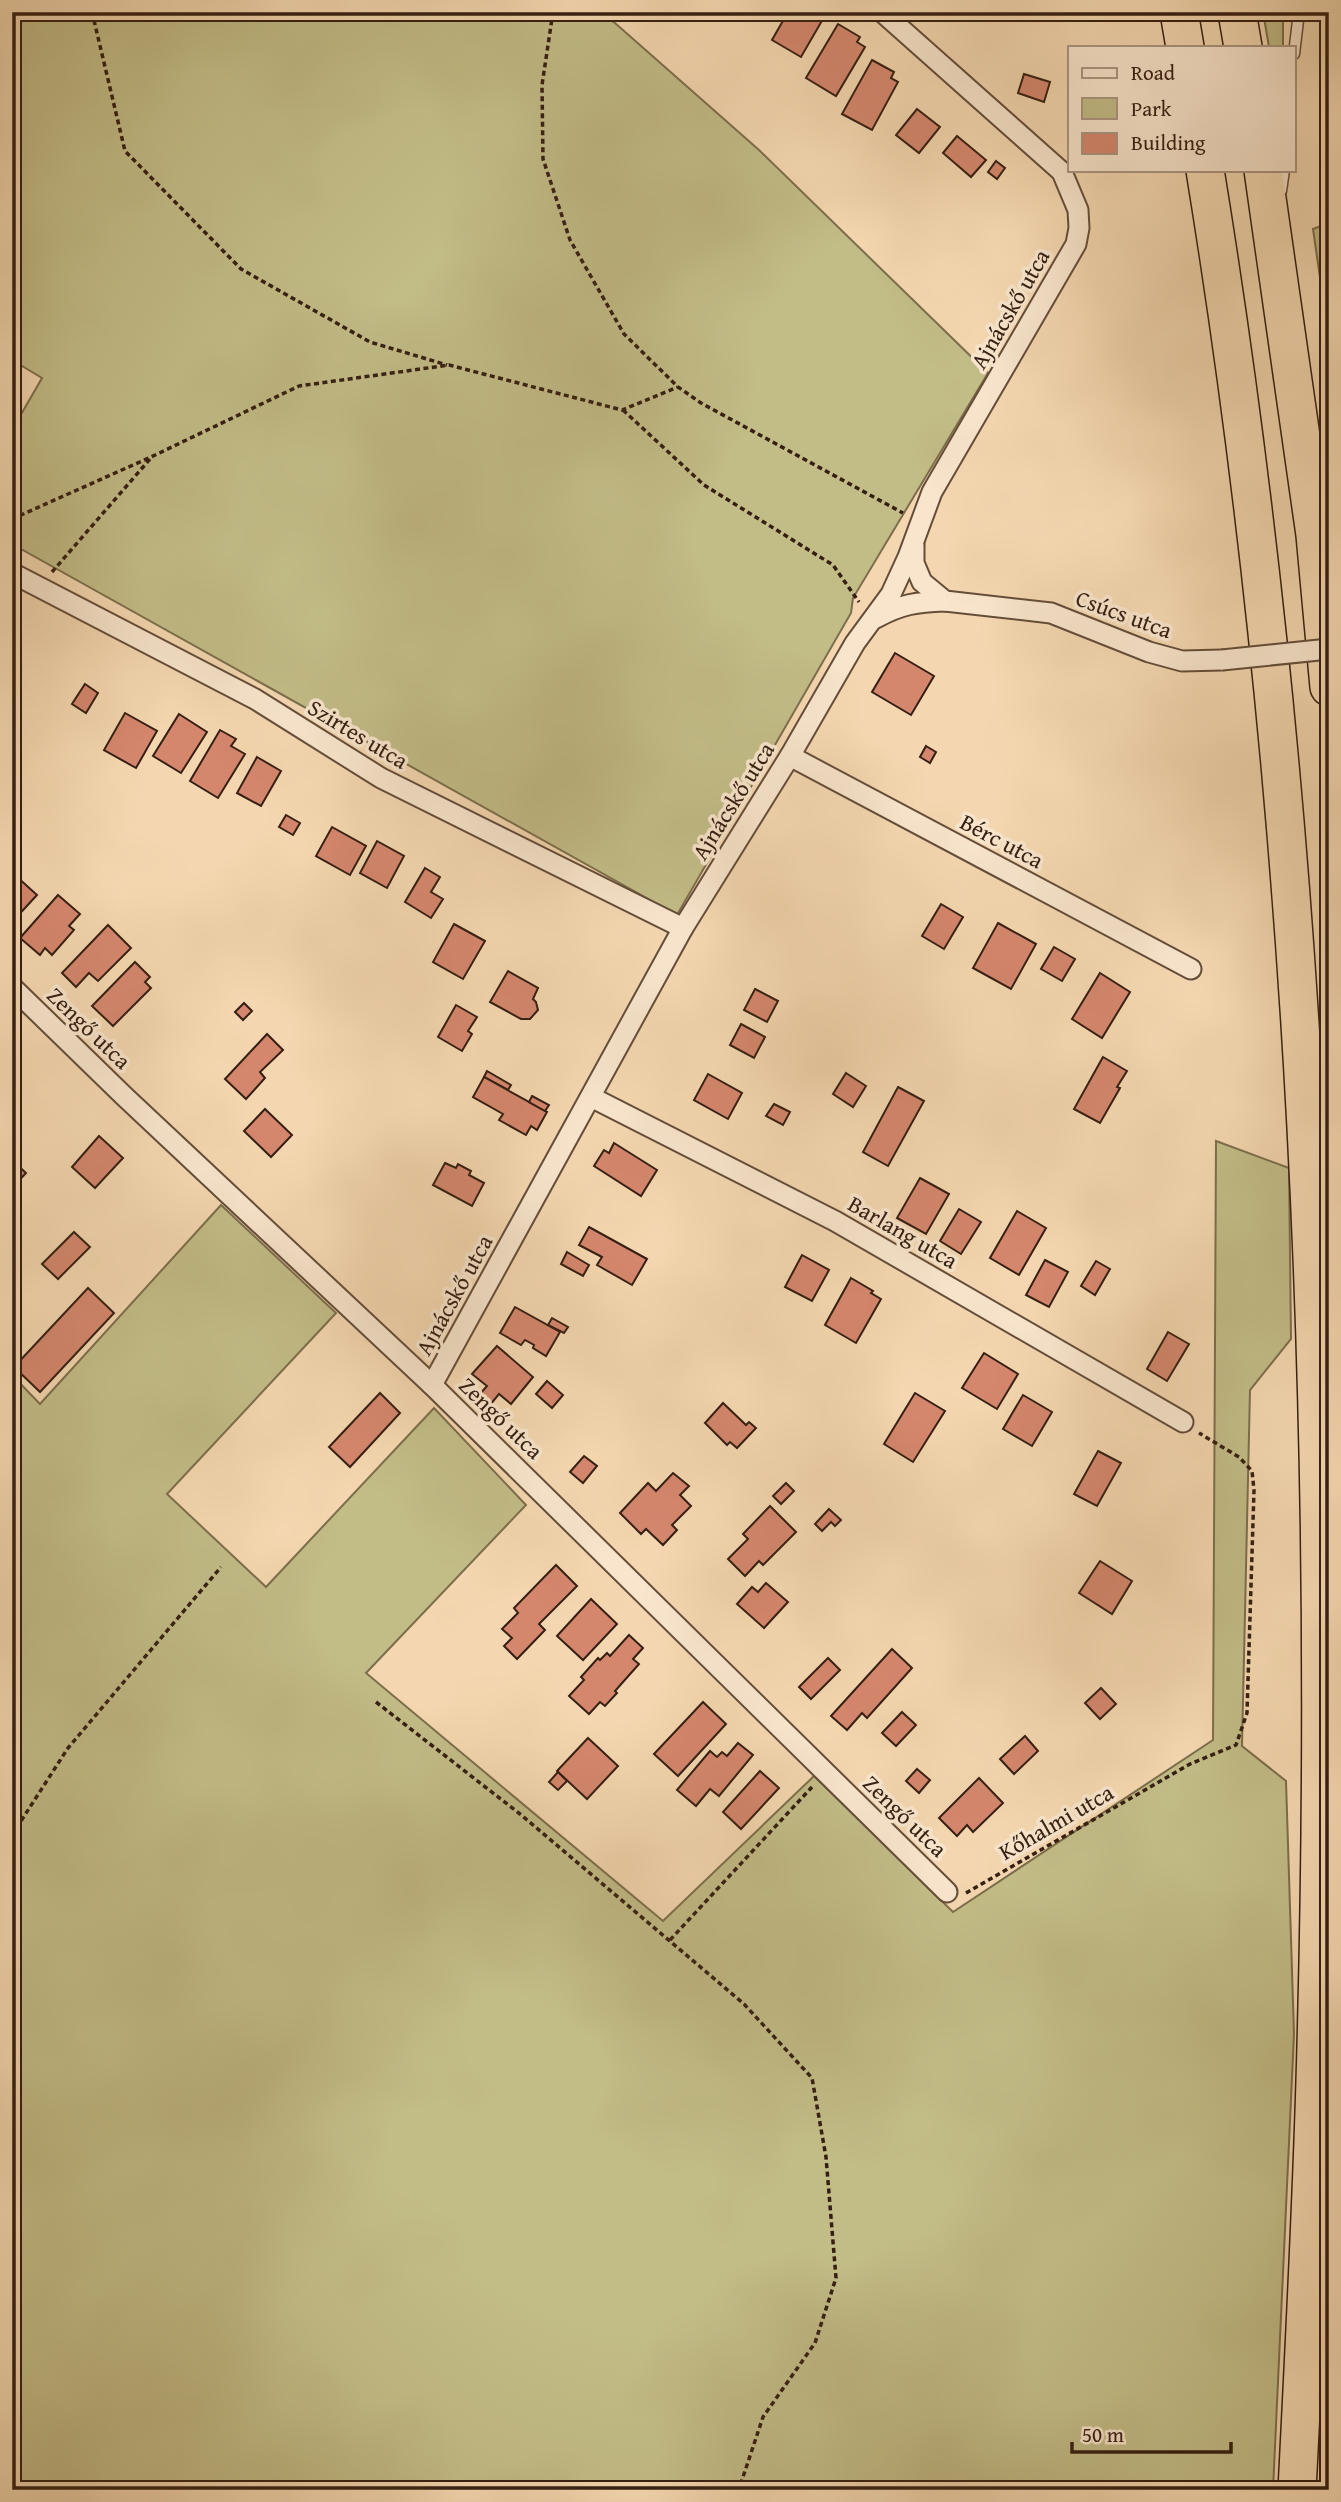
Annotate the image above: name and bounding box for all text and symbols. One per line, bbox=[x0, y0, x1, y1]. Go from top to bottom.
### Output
legend bbox=[1068, 46, 1296, 172]
text: Road bbox=[1131, 57, 1176, 88]
text: Park bbox=[1131, 93, 1172, 124]
text: Building bbox=[1131, 127, 1206, 158]
street label: Ajnácskő utca bbox=[962, 243, 1057, 375]
street label: Csúcs utca bbox=[1071, 581, 1177, 646]
street label: Szirtes utca bbox=[302, 691, 415, 777]
street label: Ajnácskő utca bbox=[683, 735, 782, 866]
street label: Bérc utca bbox=[955, 805, 1050, 876]
street label: Zengő utca bbox=[40, 979, 139, 1076]
street label: Barlang utca bbox=[842, 1187, 964, 1276]
street label: Ajnácskő utca bbox=[407, 1228, 500, 1361]
street label: Zengő utca bbox=[452, 1369, 551, 1466]
street label: Zengő utca bbox=[856, 1767, 955, 1864]
street label: Kőhalmi utca bbox=[992, 1775, 1119, 1868]
scale bar bbox=[1072, 2411, 1231, 2455]
text: 50 m bbox=[1082, 2419, 1124, 2450]

